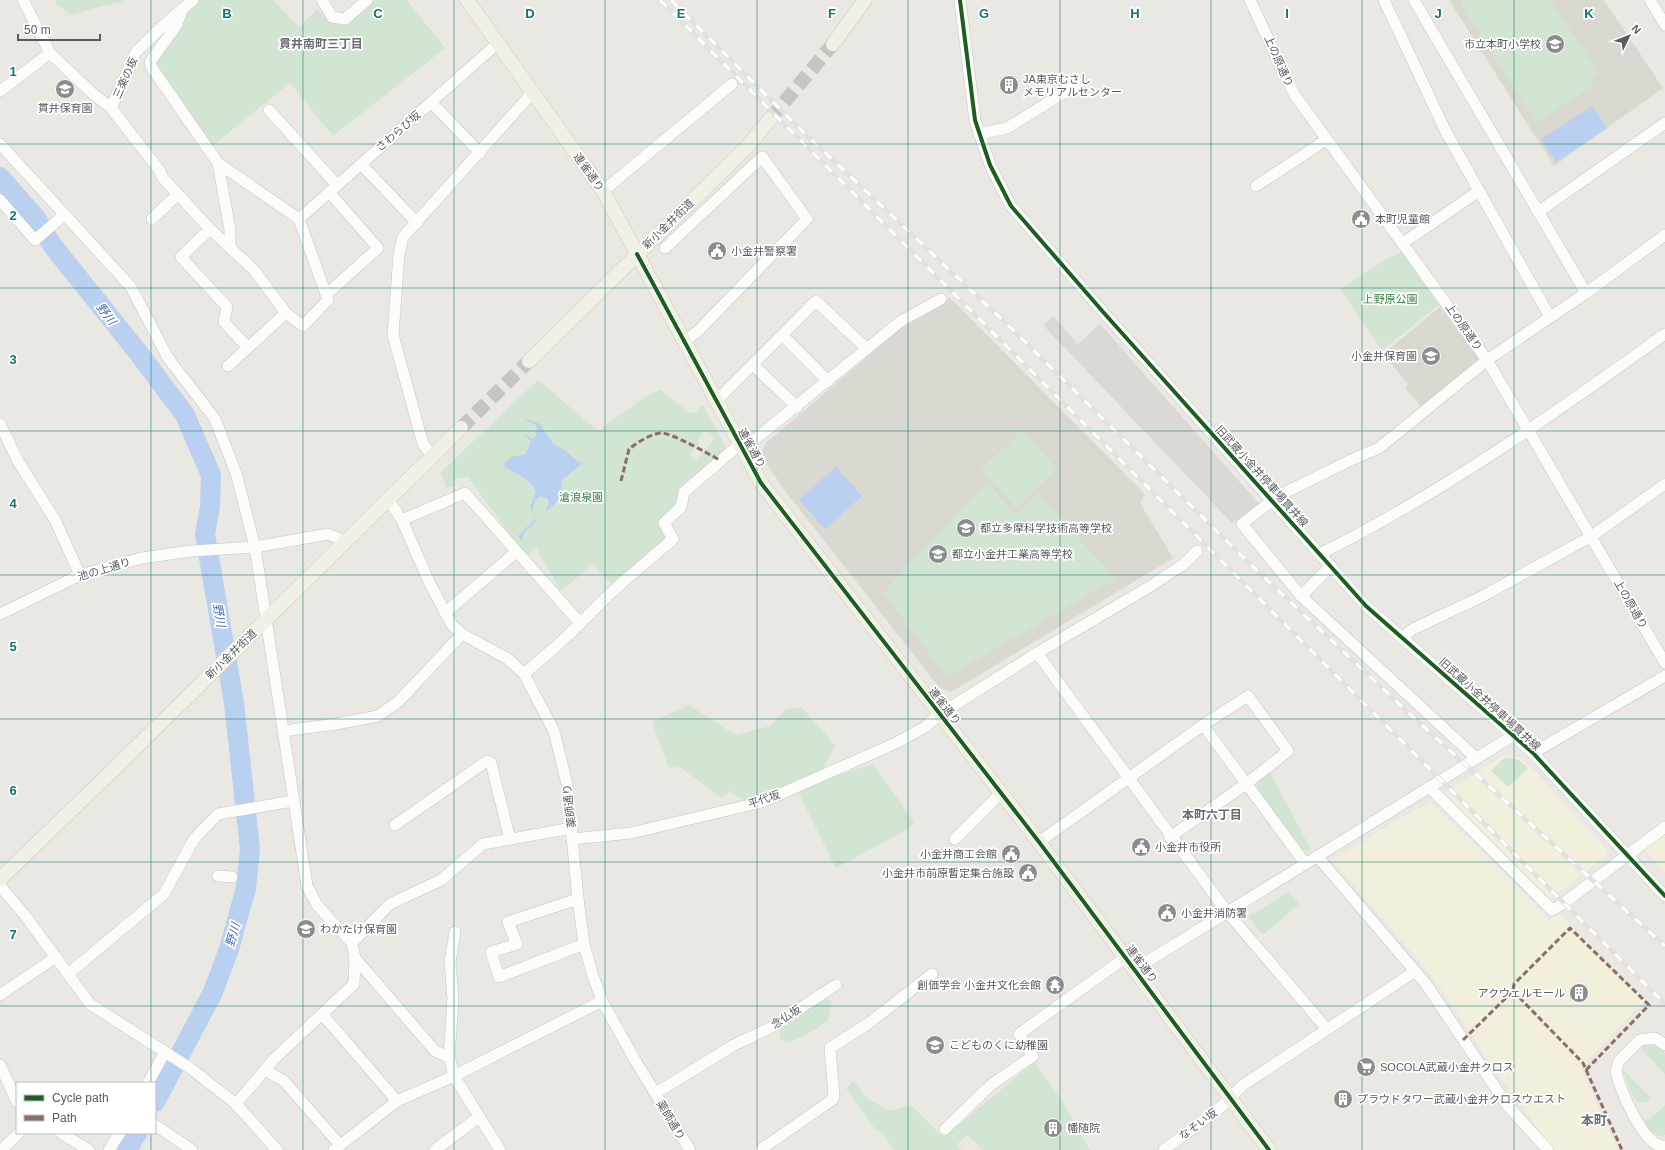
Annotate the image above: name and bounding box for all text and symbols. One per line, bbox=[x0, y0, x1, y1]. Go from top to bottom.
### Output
text: B bbox=[222, 6, 232, 21]
text: C bbox=[373, 6, 383, 21]
text: D bbox=[525, 6, 535, 21]
text: E bbox=[677, 6, 686, 21]
text: F bbox=[828, 6, 836, 21]
text: G bbox=[979, 6, 989, 21]
text: H bbox=[1130, 6, 1140, 21]
text: I bbox=[1285, 6, 1289, 21]
text: J bbox=[1434, 6, 1442, 21]
text: K bbox=[1584, 6, 1594, 21]
scale bar bbox=[18, 16, 100, 42]
north arrow bbox=[1609, 16, 1649, 56]
text: N bbox=[1629, 22, 1643, 36]
text: 50 m bbox=[24, 23, 51, 37]
street label: 上の原通り bbox=[1262, 33, 1296, 89]
school or university icon: 市立本町小学校 bbox=[1544, 33, 1566, 55]
district label: 貫井南町三丁目 bbox=[279, 37, 363, 51]
place label: 市立本町小学校 bbox=[1464, 38, 1541, 50]
street label: 三楽の坂 bbox=[111, 55, 139, 101]
text: 1 bbox=[9, 64, 17, 79]
place label: JA東京むさし メモリアルセンター bbox=[1023, 73, 1122, 98]
building icon: JA東京むさし メモリアルセンター bbox=[998, 74, 1020, 96]
school or university icon: 貫井保育園 bbox=[54, 78, 76, 100]
place label: 貫井保育園 bbox=[38, 102, 93, 114]
street label: さわらび坂 bbox=[373, 108, 423, 154]
street label: 連雀通り bbox=[571, 151, 607, 193]
street label: 新小金井街道 bbox=[640, 197, 696, 251]
text: 2 bbox=[9, 208, 17, 223]
public building icon: 本町児童館 bbox=[1350, 208, 1372, 230]
place label: 本町児童館 bbox=[1375, 213, 1430, 225]
public building icon: 小金井警察署 bbox=[706, 240, 728, 262]
place label: 小金井警察署 bbox=[731, 245, 797, 257]
park label: 上野原公園 bbox=[1363, 293, 1418, 305]
water label: 野川 bbox=[93, 300, 120, 329]
street label: 上の原通り bbox=[1443, 301, 1485, 353]
school or university icon: 小金井保育園 bbox=[1420, 345, 1442, 367]
place label: 小金井保育園 bbox=[1351, 350, 1417, 362]
text: 3 bbox=[9, 352, 17, 367]
street label: 旧武蔵小金井停車場貫井線 bbox=[1213, 423, 1311, 529]
street label: 連雀通り bbox=[736, 426, 768, 470]
park label: 滄浪泉園 bbox=[559, 491, 603, 503]
text: 4 bbox=[9, 496, 17, 511]
school or university icon: 都立多摩科学技術高等学校 bbox=[955, 517, 977, 539]
place label: 都立多摩科学技術高等学校 bbox=[980, 522, 1112, 534]
school or university icon: 都立小金井工業高等学校 bbox=[927, 543, 949, 565]
place label: 都立小金井工業高等学校 bbox=[952, 548, 1073, 560]
street label: 池の上通り bbox=[76, 555, 132, 583]
street label: 上の原通り bbox=[1612, 577, 1650, 631]
water label: 野川 bbox=[210, 602, 228, 630]
street label: 新小金井街道 bbox=[203, 627, 259, 681]
text: 5 bbox=[9, 639, 17, 654]
street label: 旧武蔵小金井停車場貫井線 bbox=[1437, 655, 1543, 753]
street label: 連雀通り bbox=[927, 685, 963, 727]
text: 6 bbox=[9, 783, 17, 798]
street label: 薬師通り bbox=[560, 783, 578, 829]
street label: 平代坂 bbox=[746, 788, 782, 810]
district label: 本町六丁目 bbox=[1182, 808, 1242, 822]
public building icon: 小金井市役所 bbox=[1130, 836, 1152, 858]
place label: 小金井市役所 bbox=[1155, 841, 1222, 853]
public building icon: 小金井商工会館 bbox=[1000, 843, 1022, 865]
place label: 小金井商工会館 bbox=[920, 848, 997, 860]
public building icon: 小金井市前原暫定集合施設 bbox=[1017, 862, 1039, 884]
place label: 小金井市前原暫定集合施設 bbox=[882, 867, 1014, 879]
public building icon: 小金井消防署 bbox=[1156, 902, 1178, 924]
place label: 小金井消防署 bbox=[1181, 907, 1247, 919]
school or university icon: わかたけ保育園 bbox=[295, 918, 317, 940]
water label: 野川 bbox=[223, 920, 244, 948]
place label: わかたけ保育園 bbox=[320, 923, 397, 935]
text: 7 bbox=[9, 927, 17, 942]
street label: 連雀通り bbox=[1124, 943, 1160, 985]
temple icon: 創価学会 小金井文化会館 bbox=[1044, 974, 1066, 996]
place label: 創価学会 小金井文化会館 bbox=[917, 979, 1041, 991]
building icon: アクウェルモール bbox=[1568, 982, 1590, 1004]
place label: アクウェルモール bbox=[1478, 987, 1565, 999]
street label: 念仏坂 bbox=[769, 1003, 803, 1031]
school or university icon: こどものくに幼稚園 bbox=[924, 1034, 946, 1056]
place label: こどものくに幼稚園 bbox=[949, 1039, 1048, 1051]
supermarket icon: SOCOLA武蔵小金井クロス bbox=[1355, 1056, 1377, 1078]
place label: SOCOLA武蔵小金井クロス bbox=[1380, 1061, 1514, 1073]
legend bbox=[16, 1082, 156, 1134]
building icon: プラウドタワー武蔵小金井クロスウエスト bbox=[1332, 1088, 1354, 1110]
text: Cycle path bbox=[52, 1091, 109, 1105]
place label: プラウドタワー武蔵小金井クロスウエスト bbox=[1357, 1093, 1566, 1105]
street label: 薬師通り bbox=[655, 1098, 687, 1142]
street label: なそい坂 bbox=[1177, 1106, 1219, 1142]
text: Path bbox=[52, 1111, 77, 1125]
district label: 本町 bbox=[1581, 1113, 1607, 1128]
building icon: 幡随院 bbox=[1042, 1117, 1064, 1139]
place label: 幡随院 bbox=[1067, 1122, 1100, 1134]

